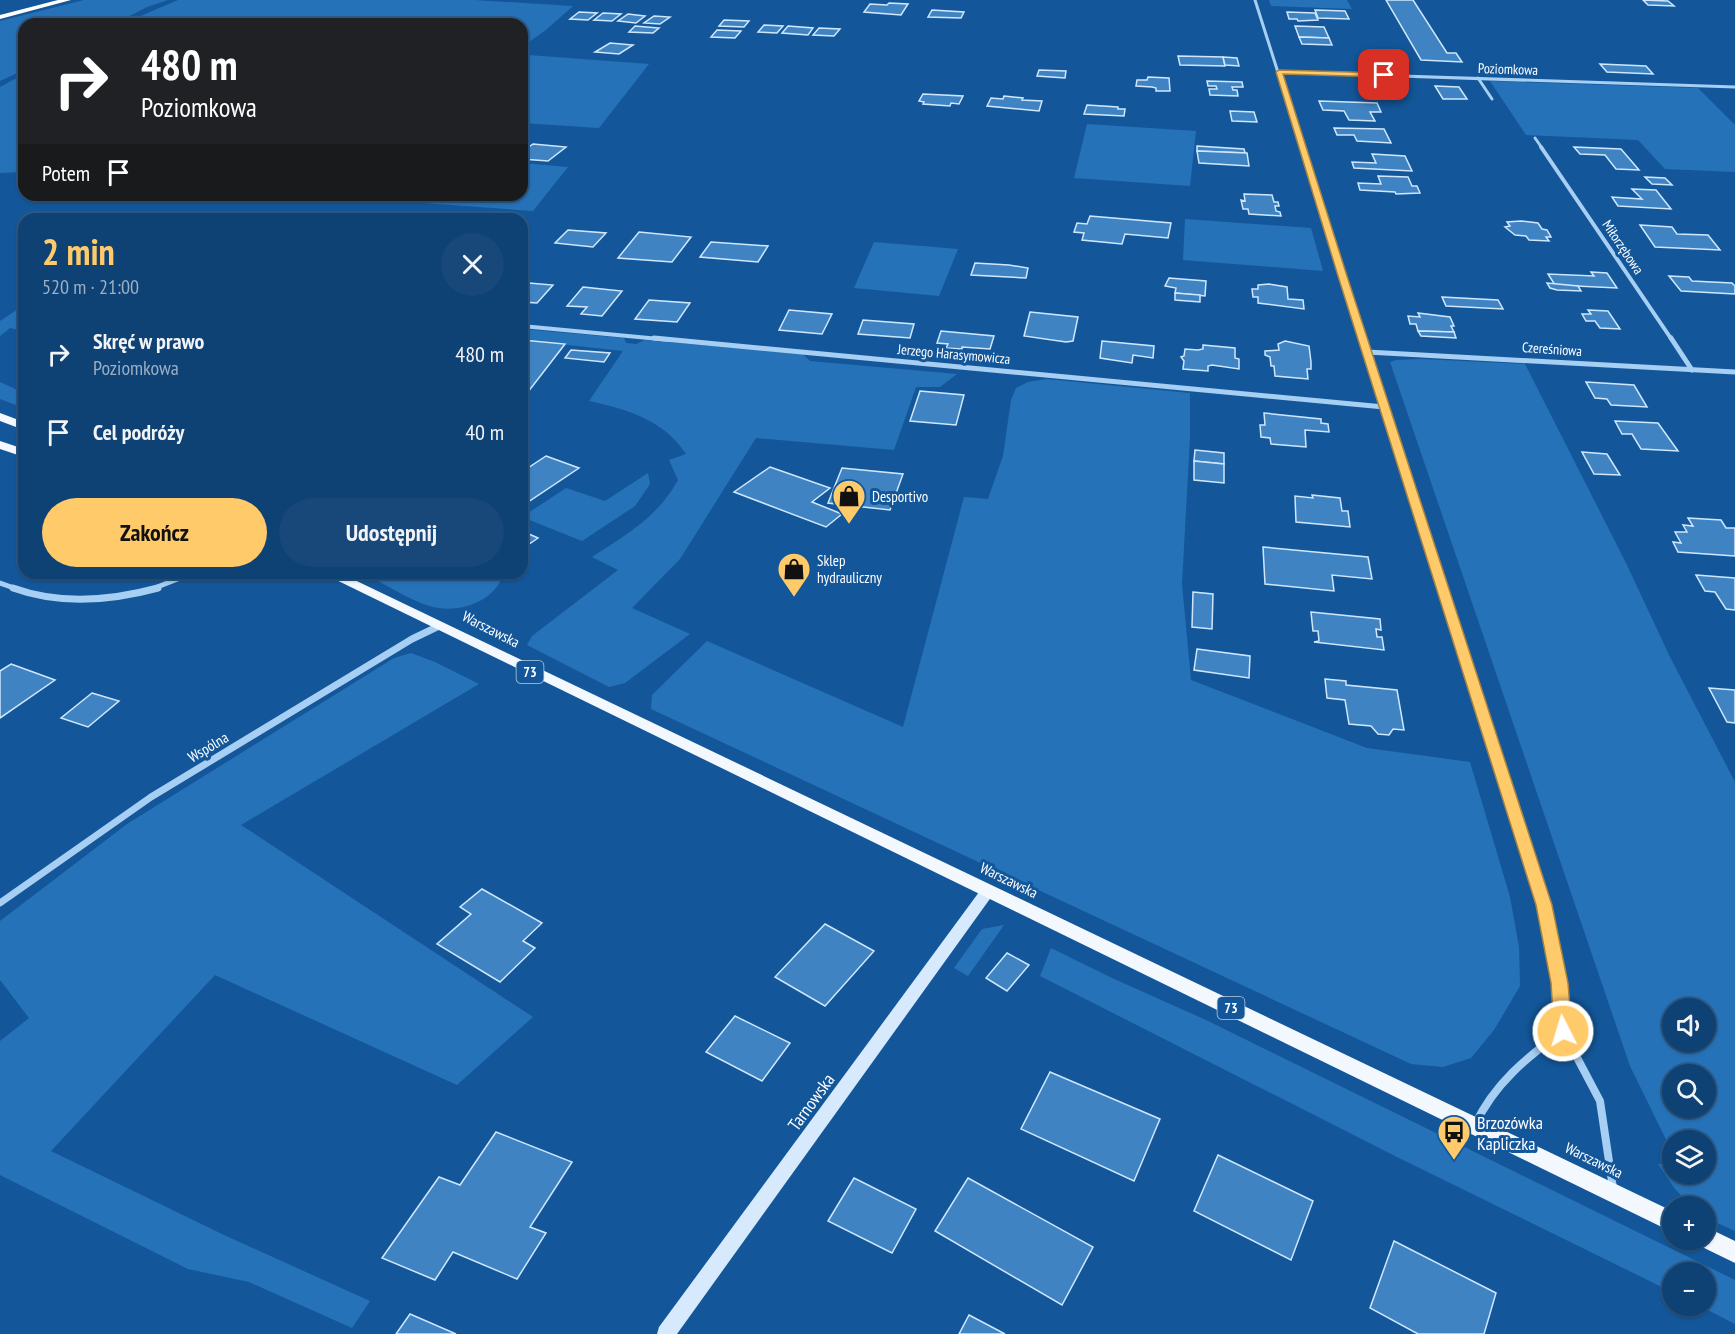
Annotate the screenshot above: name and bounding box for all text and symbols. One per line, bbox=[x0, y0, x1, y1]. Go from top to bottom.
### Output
text: 480 m bbox=[141, 37, 238, 92]
icon: right bbox=[42, 42, 120, 120]
pin bbox=[1358, 49, 1409, 100]
icon: arrive bbox=[1367, 58, 1400, 91]
street label: Poziomkowa bbox=[1478, 59, 1538, 79]
text: Poziomkowa bbox=[141, 90, 257, 124]
icon: arrive bbox=[102, 156, 135, 189]
text: Potem bbox=[42, 159, 90, 187]
street label: Miłorzębowa bbox=[1598, 216, 1648, 278]
text: 2 min bbox=[42, 228, 115, 275]
button: close bbox=[441, 233, 504, 296]
text: 520 m · 21:00 bbox=[42, 274, 139, 300]
text: Skręć w prawo bbox=[93, 327, 204, 355]
icon: right bbox=[42, 338, 75, 371]
street label: Czereśniowa bbox=[1521, 338, 1583, 360]
text: 480 m bbox=[455, 340, 504, 368]
street label: Jerzego Harasymowicza bbox=[896, 340, 1011, 368]
text: Poziomkowa bbox=[93, 355, 179, 381]
icon: arrive bbox=[42, 416, 75, 449]
text: Cel podróży bbox=[93, 418, 184, 446]
text: 40 m bbox=[465, 418, 504, 446]
shop icon: Desportivo bbox=[831, 478, 867, 525]
place label: Desportivo bbox=[872, 487, 928, 506]
button: Zakończ bbox=[42, 498, 267, 567]
button: Udostępnij bbox=[279, 498, 504, 567]
shop icon: Sklep hydrauliczny bbox=[776, 551, 812, 598]
place label: Sklep hydrauliczny bbox=[817, 551, 882, 587]
street label: Warszawska bbox=[459, 606, 523, 652]
road number: 73 bbox=[516, 661, 544, 683]
street label: Wspólna bbox=[184, 728, 232, 766]
street label: Warszawska bbox=[977, 858, 1041, 902]
road number: 73 bbox=[1218, 997, 1244, 1019]
map controls bbox=[1662, 998, 1716, 1316]
button: sound bbox=[1662, 998, 1716, 1052]
position arrow bbox=[1531, 999, 1595, 1063]
button: search bbox=[1662, 1064, 1716, 1118]
street label: Tarnowska bbox=[783, 1069, 839, 1135]
place label: Brzozówka Kapliczka bbox=[1477, 1111, 1543, 1155]
bus stop icon: Brzozówka Kapliczka bbox=[1436, 1114, 1472, 1161]
button: layers bbox=[1662, 1130, 1716, 1184]
street label: Warszawska bbox=[1562, 1138, 1626, 1182]
button: + bbox=[1662, 1196, 1716, 1250]
button: − bbox=[1662, 1262, 1716, 1316]

